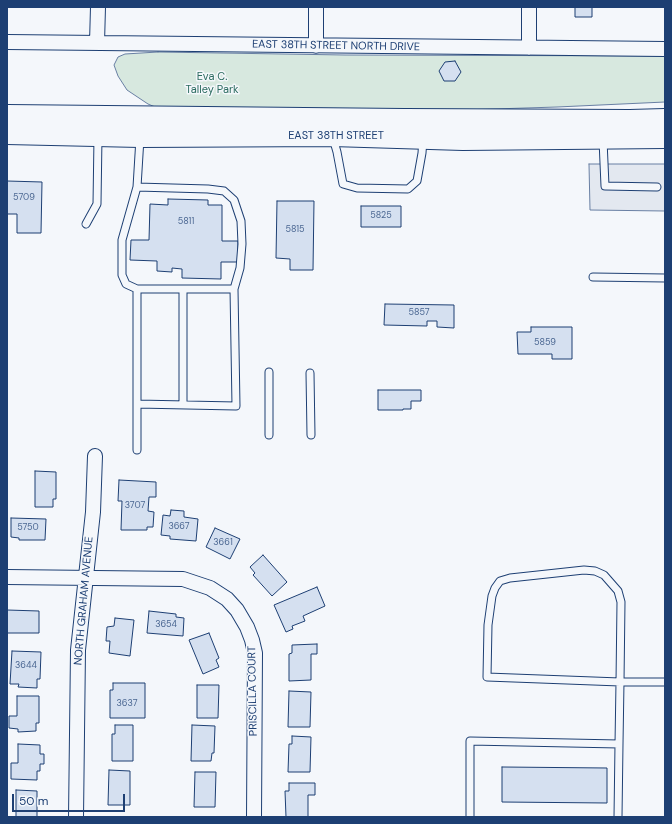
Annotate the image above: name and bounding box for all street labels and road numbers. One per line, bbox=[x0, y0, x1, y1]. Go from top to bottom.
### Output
street label: EAST 38TH STREET NORTH DRIVE bbox=[252, 38, 420, 54]
street label: EAST 38TH STREET bbox=[288, 129, 384, 143]
street label: NORTH GRAHAM AVENUE bbox=[72, 536, 96, 666]
street label: PRISCILLA COURT bbox=[246, 646, 260, 736]

